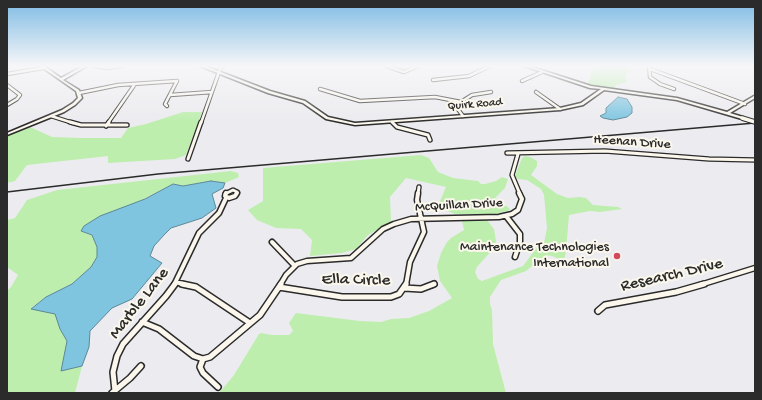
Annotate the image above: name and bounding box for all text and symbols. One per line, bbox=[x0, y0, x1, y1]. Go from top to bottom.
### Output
street label: Quirk Road bbox=[447, 95, 503, 115]
street label: Heenan Drive bbox=[593, 132, 671, 154]
street label: McQuillan Drive bbox=[415, 195, 503, 217]
place label: Maintenance Technologies International bbox=[460, 240, 609, 272]
marker: Maintenance Technologies International bbox=[612, 251, 622, 261]
street label: Research Drive bbox=[619, 254, 725, 298]
street label: Marble Lane bbox=[106, 264, 174, 344]
street label: Ella Circle bbox=[321, 270, 391, 292]

